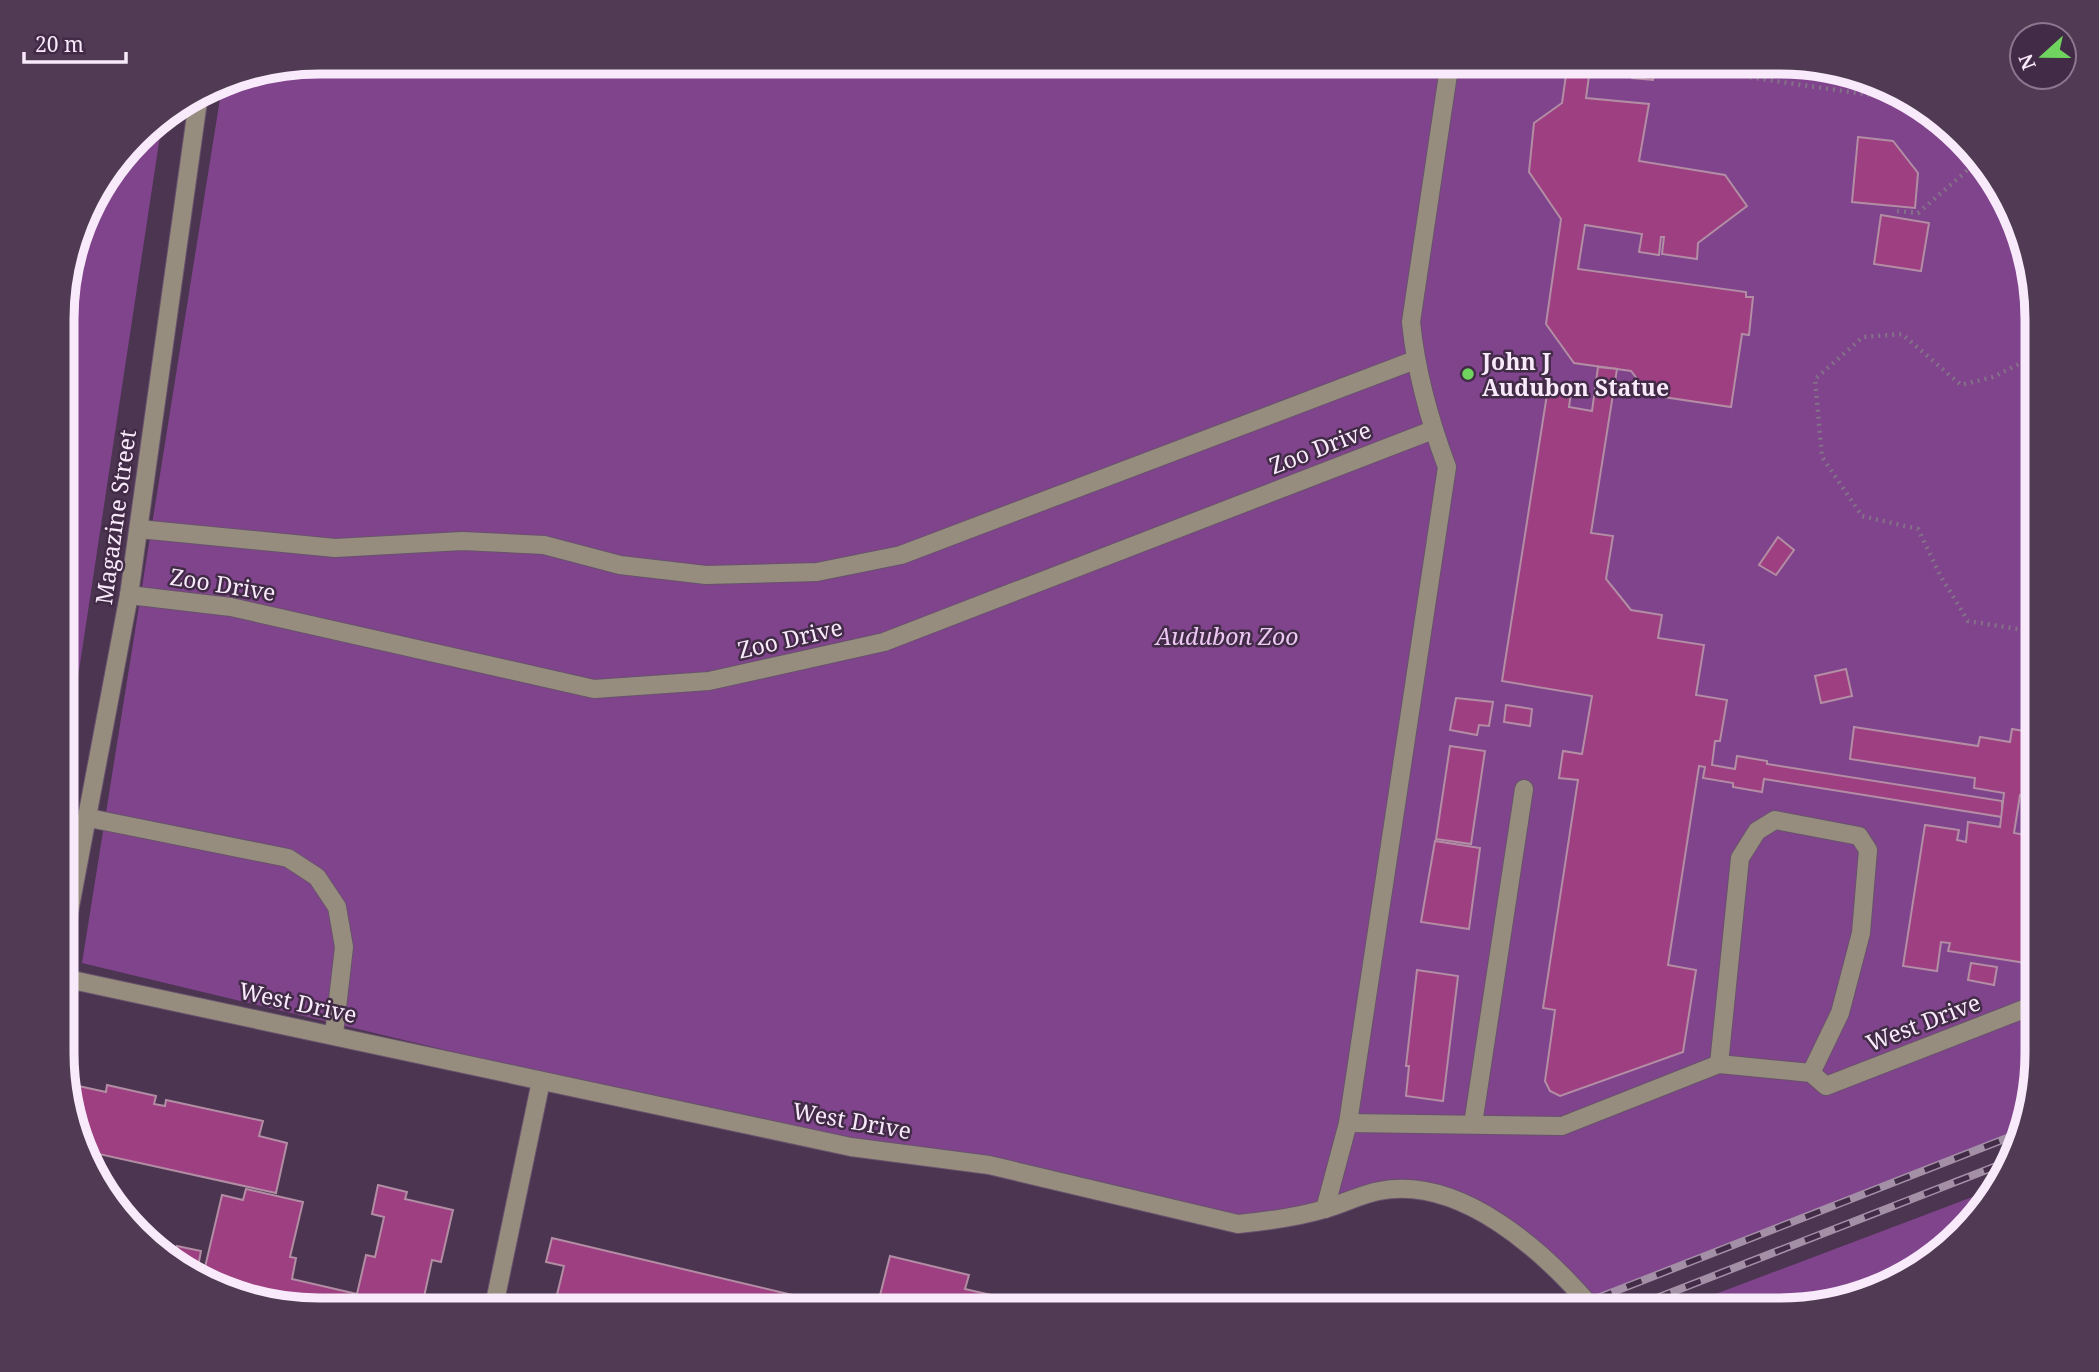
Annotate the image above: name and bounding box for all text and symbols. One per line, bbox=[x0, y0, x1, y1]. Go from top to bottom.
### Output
scale bar bbox=[24, 21, 126, 65]
north arrow bbox=[2008, 21, 2078, 91]
text: 20 m bbox=[35, 30, 84, 58]
text: N bbox=[2012, 50, 2042, 74]
place label: John J Audubon Statue bbox=[1481, 345, 1669, 403]
marker: John J Audubon Statue bbox=[1460, 366, 1476, 382]
street label: Zoo Drive bbox=[1264, 413, 1376, 481]
street label: Magazine Street bbox=[87, 428, 143, 606]
street label: Zoo Drive bbox=[168, 560, 278, 608]
street label: Zoo Drive bbox=[734, 610, 846, 666]
park label: Audubon Zoo bbox=[1154, 620, 1298, 652]
street label: West Drive bbox=[236, 974, 360, 1030]
street label: West Drive bbox=[1861, 986, 1985, 1058]
street label: West Drive bbox=[790, 1094, 914, 1146]

